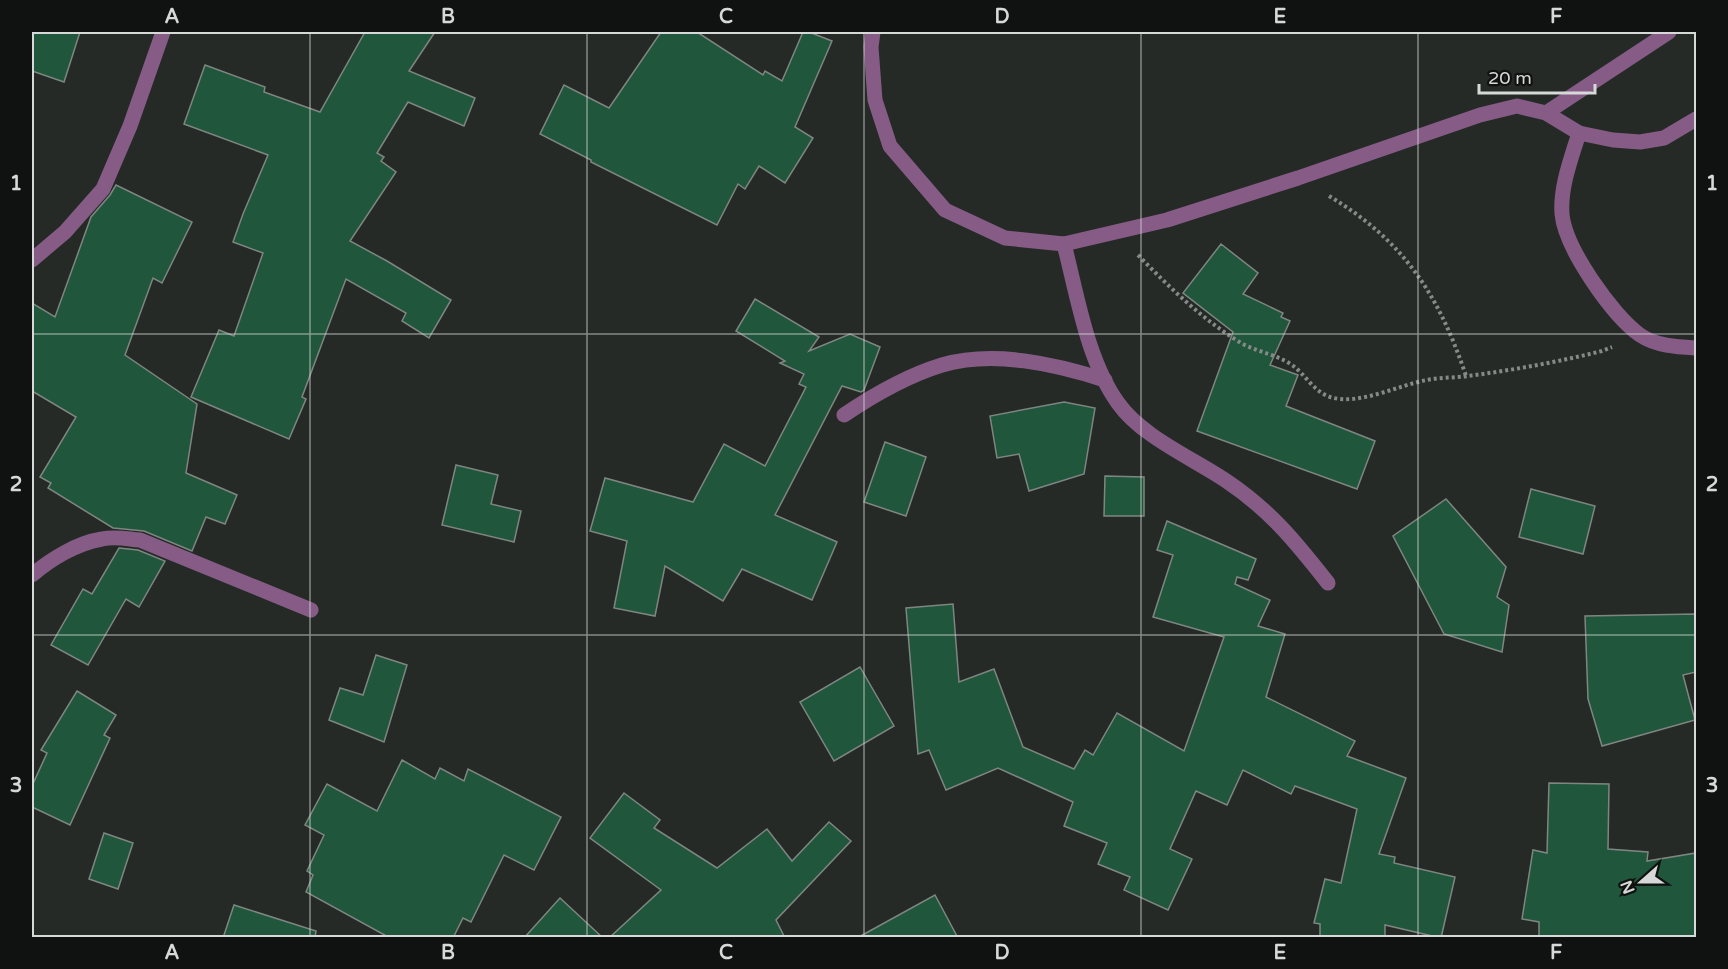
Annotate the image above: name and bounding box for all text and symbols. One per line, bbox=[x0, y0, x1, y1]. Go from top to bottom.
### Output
text: A bbox=[165, 5, 180, 29]
text: B bbox=[441, 5, 455, 29]
text: C bbox=[719, 5, 733, 29]
text: D bbox=[994, 5, 1010, 29]
text: E bbox=[1274, 5, 1287, 29]
text: F bbox=[1550, 5, 1562, 29]
scale bar bbox=[1479, 57, 1594, 95]
text: 20 m bbox=[1488, 67, 1532, 89]
text: 1 bbox=[10, 172, 22, 196]
text: 1 bbox=[1706, 172, 1718, 196]
text: 2 bbox=[10, 473, 22, 497]
text: 2 bbox=[1706, 473, 1718, 497]
text: 3 bbox=[10, 774, 22, 798]
text: 3 bbox=[1706, 774, 1718, 798]
north arrow bbox=[1611, 852, 1671, 912]
text: N bbox=[1616, 877, 1640, 897]
text: A bbox=[165, 941, 180, 965]
text: B bbox=[441, 941, 455, 965]
text: C bbox=[719, 941, 733, 965]
text: D bbox=[994, 941, 1010, 965]
text: E bbox=[1274, 941, 1287, 965]
text: F bbox=[1550, 941, 1562, 965]

